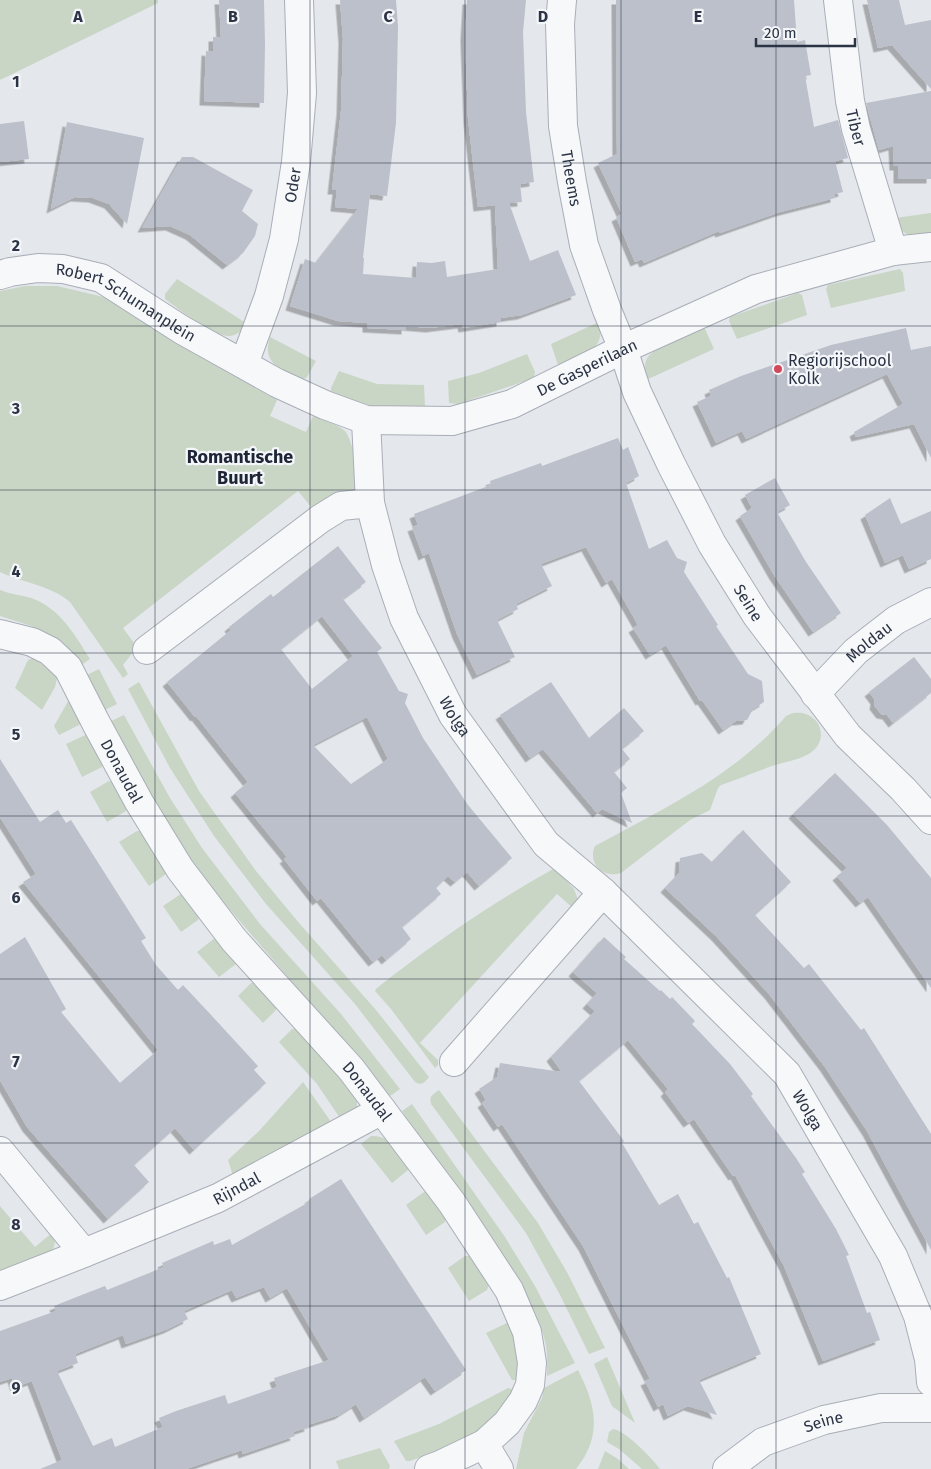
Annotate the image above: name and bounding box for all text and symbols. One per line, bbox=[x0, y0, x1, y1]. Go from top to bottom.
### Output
text: A bbox=[72, 7, 83, 26]
text: B bbox=[228, 7, 238, 26]
text: C bbox=[383, 7, 393, 26]
text: D bbox=[538, 7, 548, 26]
text: E bbox=[694, 7, 702, 26]
scale bar bbox=[756, 15, 855, 47]
text: 20 m bbox=[764, 24, 797, 42]
text: 1 bbox=[12, 72, 20, 91]
street label: Tiber bbox=[843, 107, 870, 149]
street label: Theems bbox=[558, 149, 586, 208]
street label: Oder bbox=[280, 165, 305, 204]
text: 2 bbox=[12, 236, 20, 255]
street label: Robert Schumanplein bbox=[55, 259, 199, 345]
street label: De Gasperilaan bbox=[533, 334, 640, 400]
place label: Regiorijschool Kolk bbox=[788, 351, 892, 388]
marker: Regiorijschool Kolk bbox=[772, 363, 784, 375]
text: 3 bbox=[11, 399, 20, 418]
district label: Romantische Buurt bbox=[187, 446, 293, 489]
text: 4 bbox=[11, 562, 21, 581]
street label: Seine bbox=[730, 581, 767, 625]
street label: Moldau bbox=[841, 617, 895, 666]
street label: Wolga bbox=[436, 693, 475, 740]
text: 5 bbox=[12, 725, 21, 744]
street label: Donaudal bbox=[97, 736, 147, 806]
text: 6 bbox=[11, 888, 21, 907]
text: 7 bbox=[12, 1052, 20, 1071]
street label: Donaudal bbox=[339, 1057, 396, 1125]
street label: Wolga bbox=[789, 1086, 827, 1134]
street label: Rijndal bbox=[209, 1168, 264, 1209]
text: 8 bbox=[11, 1215, 21, 1234]
text: 9 bbox=[12, 1378, 21, 1397]
street label: Seine bbox=[801, 1407, 845, 1436]

